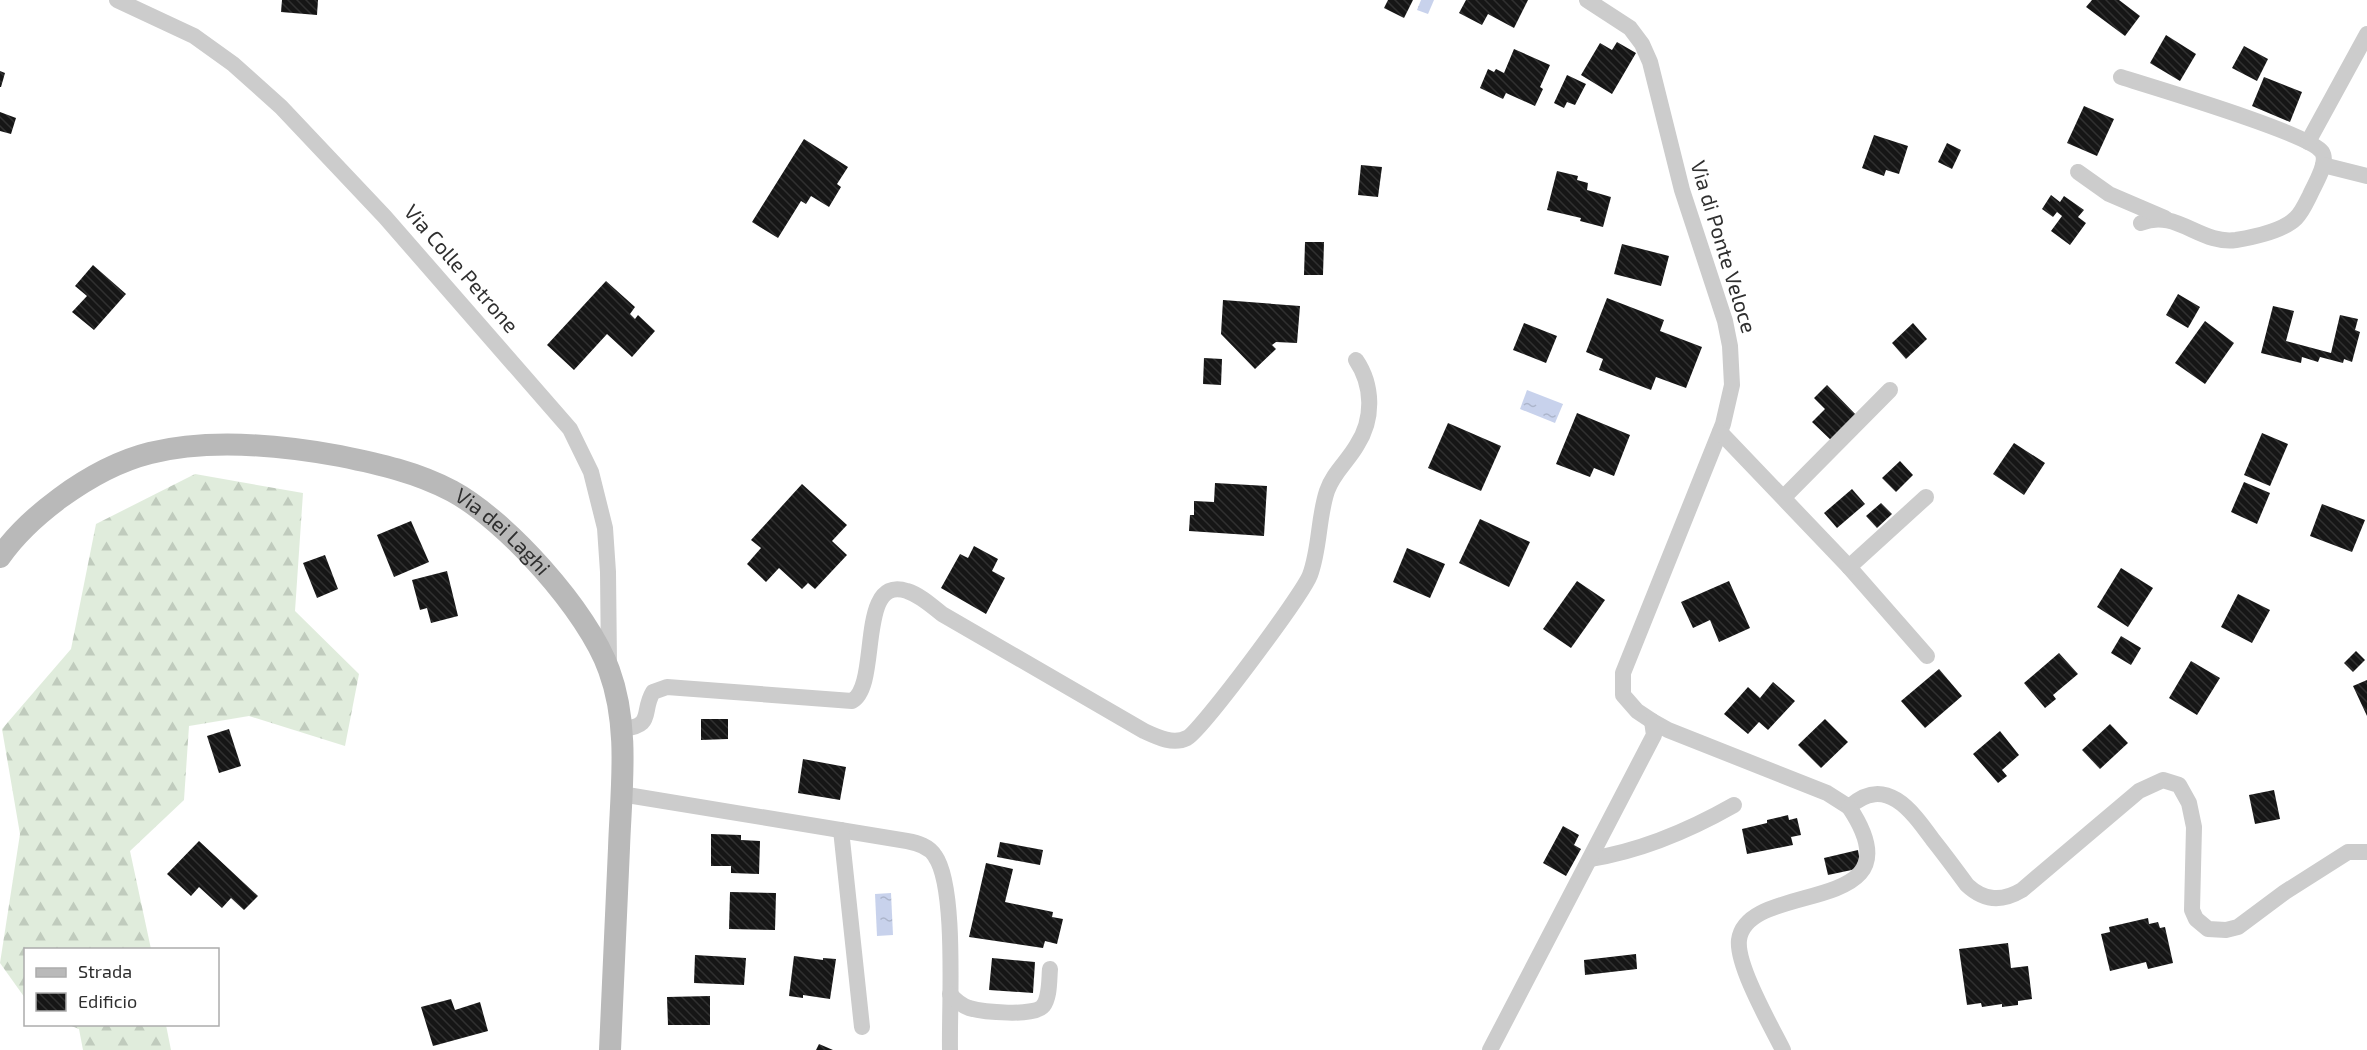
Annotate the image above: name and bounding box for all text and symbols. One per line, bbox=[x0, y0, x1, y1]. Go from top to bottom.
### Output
street label: Via di Ponte Veloce bbox=[1686, 157, 1763, 336]
street label: Via Colle Petrone bbox=[400, 199, 525, 337]
street label: Via dei Laghi bbox=[451, 482, 556, 580]
legend bbox=[24, 948, 219, 1026]
text: Strada bbox=[78, 960, 132, 982]
text: Edificio bbox=[78, 990, 137, 1012]

